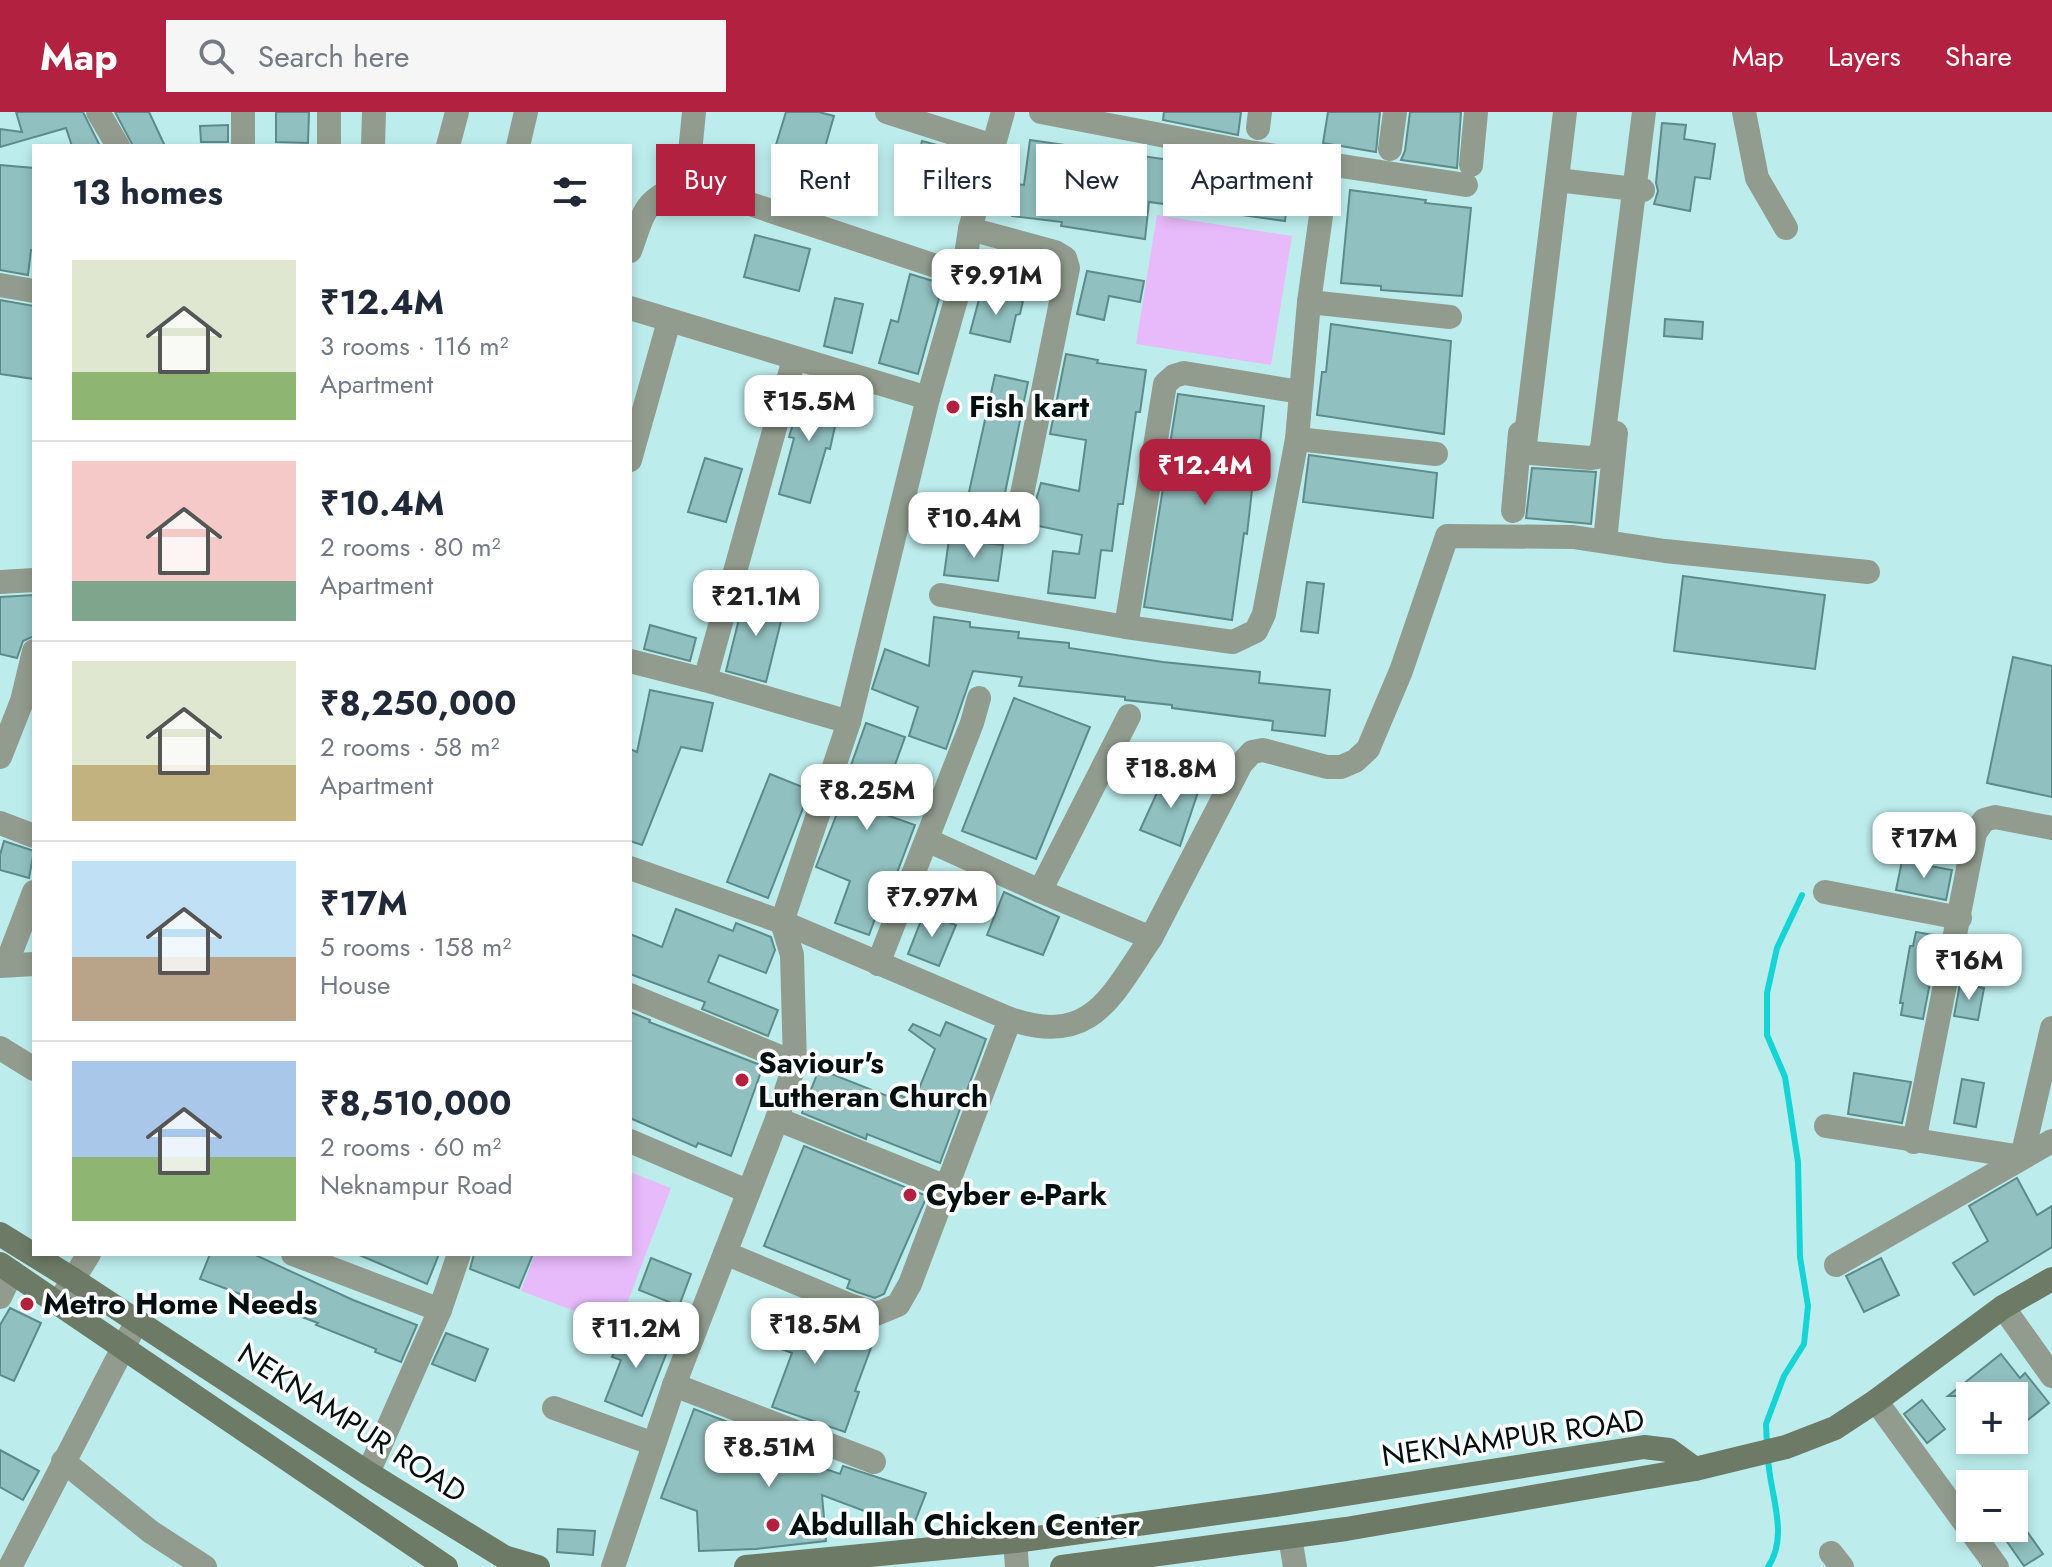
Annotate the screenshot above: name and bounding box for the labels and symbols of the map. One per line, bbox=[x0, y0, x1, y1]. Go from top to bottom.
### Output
pin: ₹9.91M bbox=[931, 249, 1061, 317]
pin: ₹15.5M bbox=[744, 375, 874, 443]
place label: Fish kart bbox=[969, 385, 1089, 428]
marker: Fish kart bbox=[944, 398, 962, 416]
pin: ₹12.4M bbox=[1140, 439, 1270, 507]
pin: ₹10.4M bbox=[909, 492, 1039, 560]
pin: ₹21.1M bbox=[691, 570, 821, 638]
pin: ₹18.8M bbox=[1106, 742, 1236, 810]
pin: ₹8.25M bbox=[802, 764, 932, 832]
pin: ₹17M bbox=[1877, 812, 1971, 880]
pin: ₹7.97M bbox=[867, 871, 997, 939]
pin: ₹16M bbox=[1922, 934, 2016, 1002]
place label: Saviour's Lutheran Church bbox=[758, 1041, 988, 1118]
marker: Saviour's Lutheran Church bbox=[733, 1071, 751, 1089]
place label: Cyber e-Park bbox=[926, 1173, 1108, 1216]
marker: Cyber e-Park bbox=[901, 1186, 919, 1204]
place label: Metro Home Needs bbox=[43, 1282, 318, 1325]
marker: Metro Home Needs bbox=[18, 1295, 36, 1313]
pin: ₹18.5M bbox=[750, 1298, 880, 1366]
pin: ₹11.2M bbox=[571, 1302, 701, 1370]
street label: NEKNAMPUR ROAD bbox=[229, 1332, 475, 1513]
street label: NEKNAMPUR ROAD bbox=[1379, 1398, 1647, 1477]
pin: ₹8.51M bbox=[704, 1421, 834, 1489]
place label: Abdullah Chicken Center bbox=[788, 1503, 1140, 1546]
marker: Abdullah Chicken Center bbox=[764, 1516, 782, 1534]

